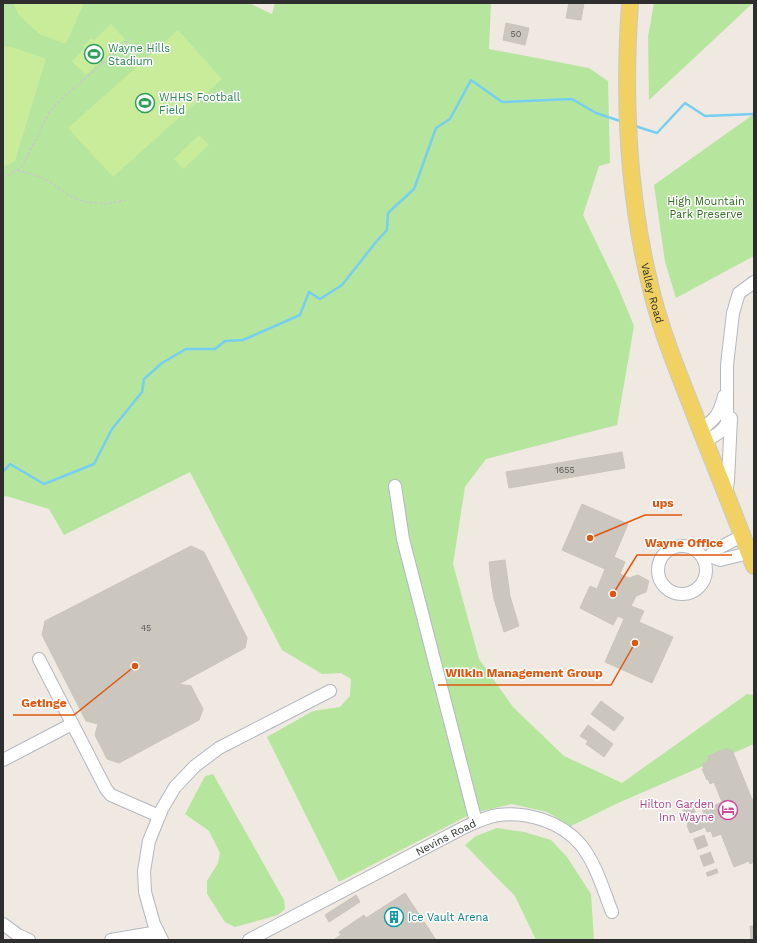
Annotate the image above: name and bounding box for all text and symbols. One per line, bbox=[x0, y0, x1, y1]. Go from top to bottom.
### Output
house number: 50 bbox=[511, 29, 522, 39]
place label: Wayne Hills Stadium bbox=[108, 42, 170, 68]
sports icon: Wayne Hills Stadium bbox=[83, 43, 105, 65]
place label: WHHS Football Field bbox=[159, 91, 241, 117]
sports icon: WHHS Football Field bbox=[134, 92, 156, 114]
park label: High Mountain Park Preserve bbox=[667, 195, 745, 221]
street label: Valley Road bbox=[638, 262, 666, 325]
house number: 1655 bbox=[555, 465, 575, 475]
callout: ups bbox=[645, 491, 682, 515]
text: ups bbox=[652, 496, 674, 510]
callout: Wayne Office bbox=[637, 531, 732, 555]
text: Wayne Office bbox=[645, 536, 723, 550]
house number: 45 bbox=[141, 623, 151, 633]
callout: Wilkin Management Group bbox=[438, 661, 611, 685]
text: Wilkin Management Group bbox=[445, 666, 603, 680]
callout: Getinge bbox=[13, 691, 74, 715]
text: Getinge bbox=[21, 696, 67, 710]
place label: Hilton Garden Inn Wayne bbox=[640, 798, 714, 824]
hotel icon: Hilton Garden Inn Wayne bbox=[717, 799, 739, 821]
street label: Nevins Road bbox=[414, 817, 478, 859]
building icon: Ice Vault Arena bbox=[383, 906, 405, 928]
place label: Ice Vault Arena bbox=[408, 911, 489, 924]

